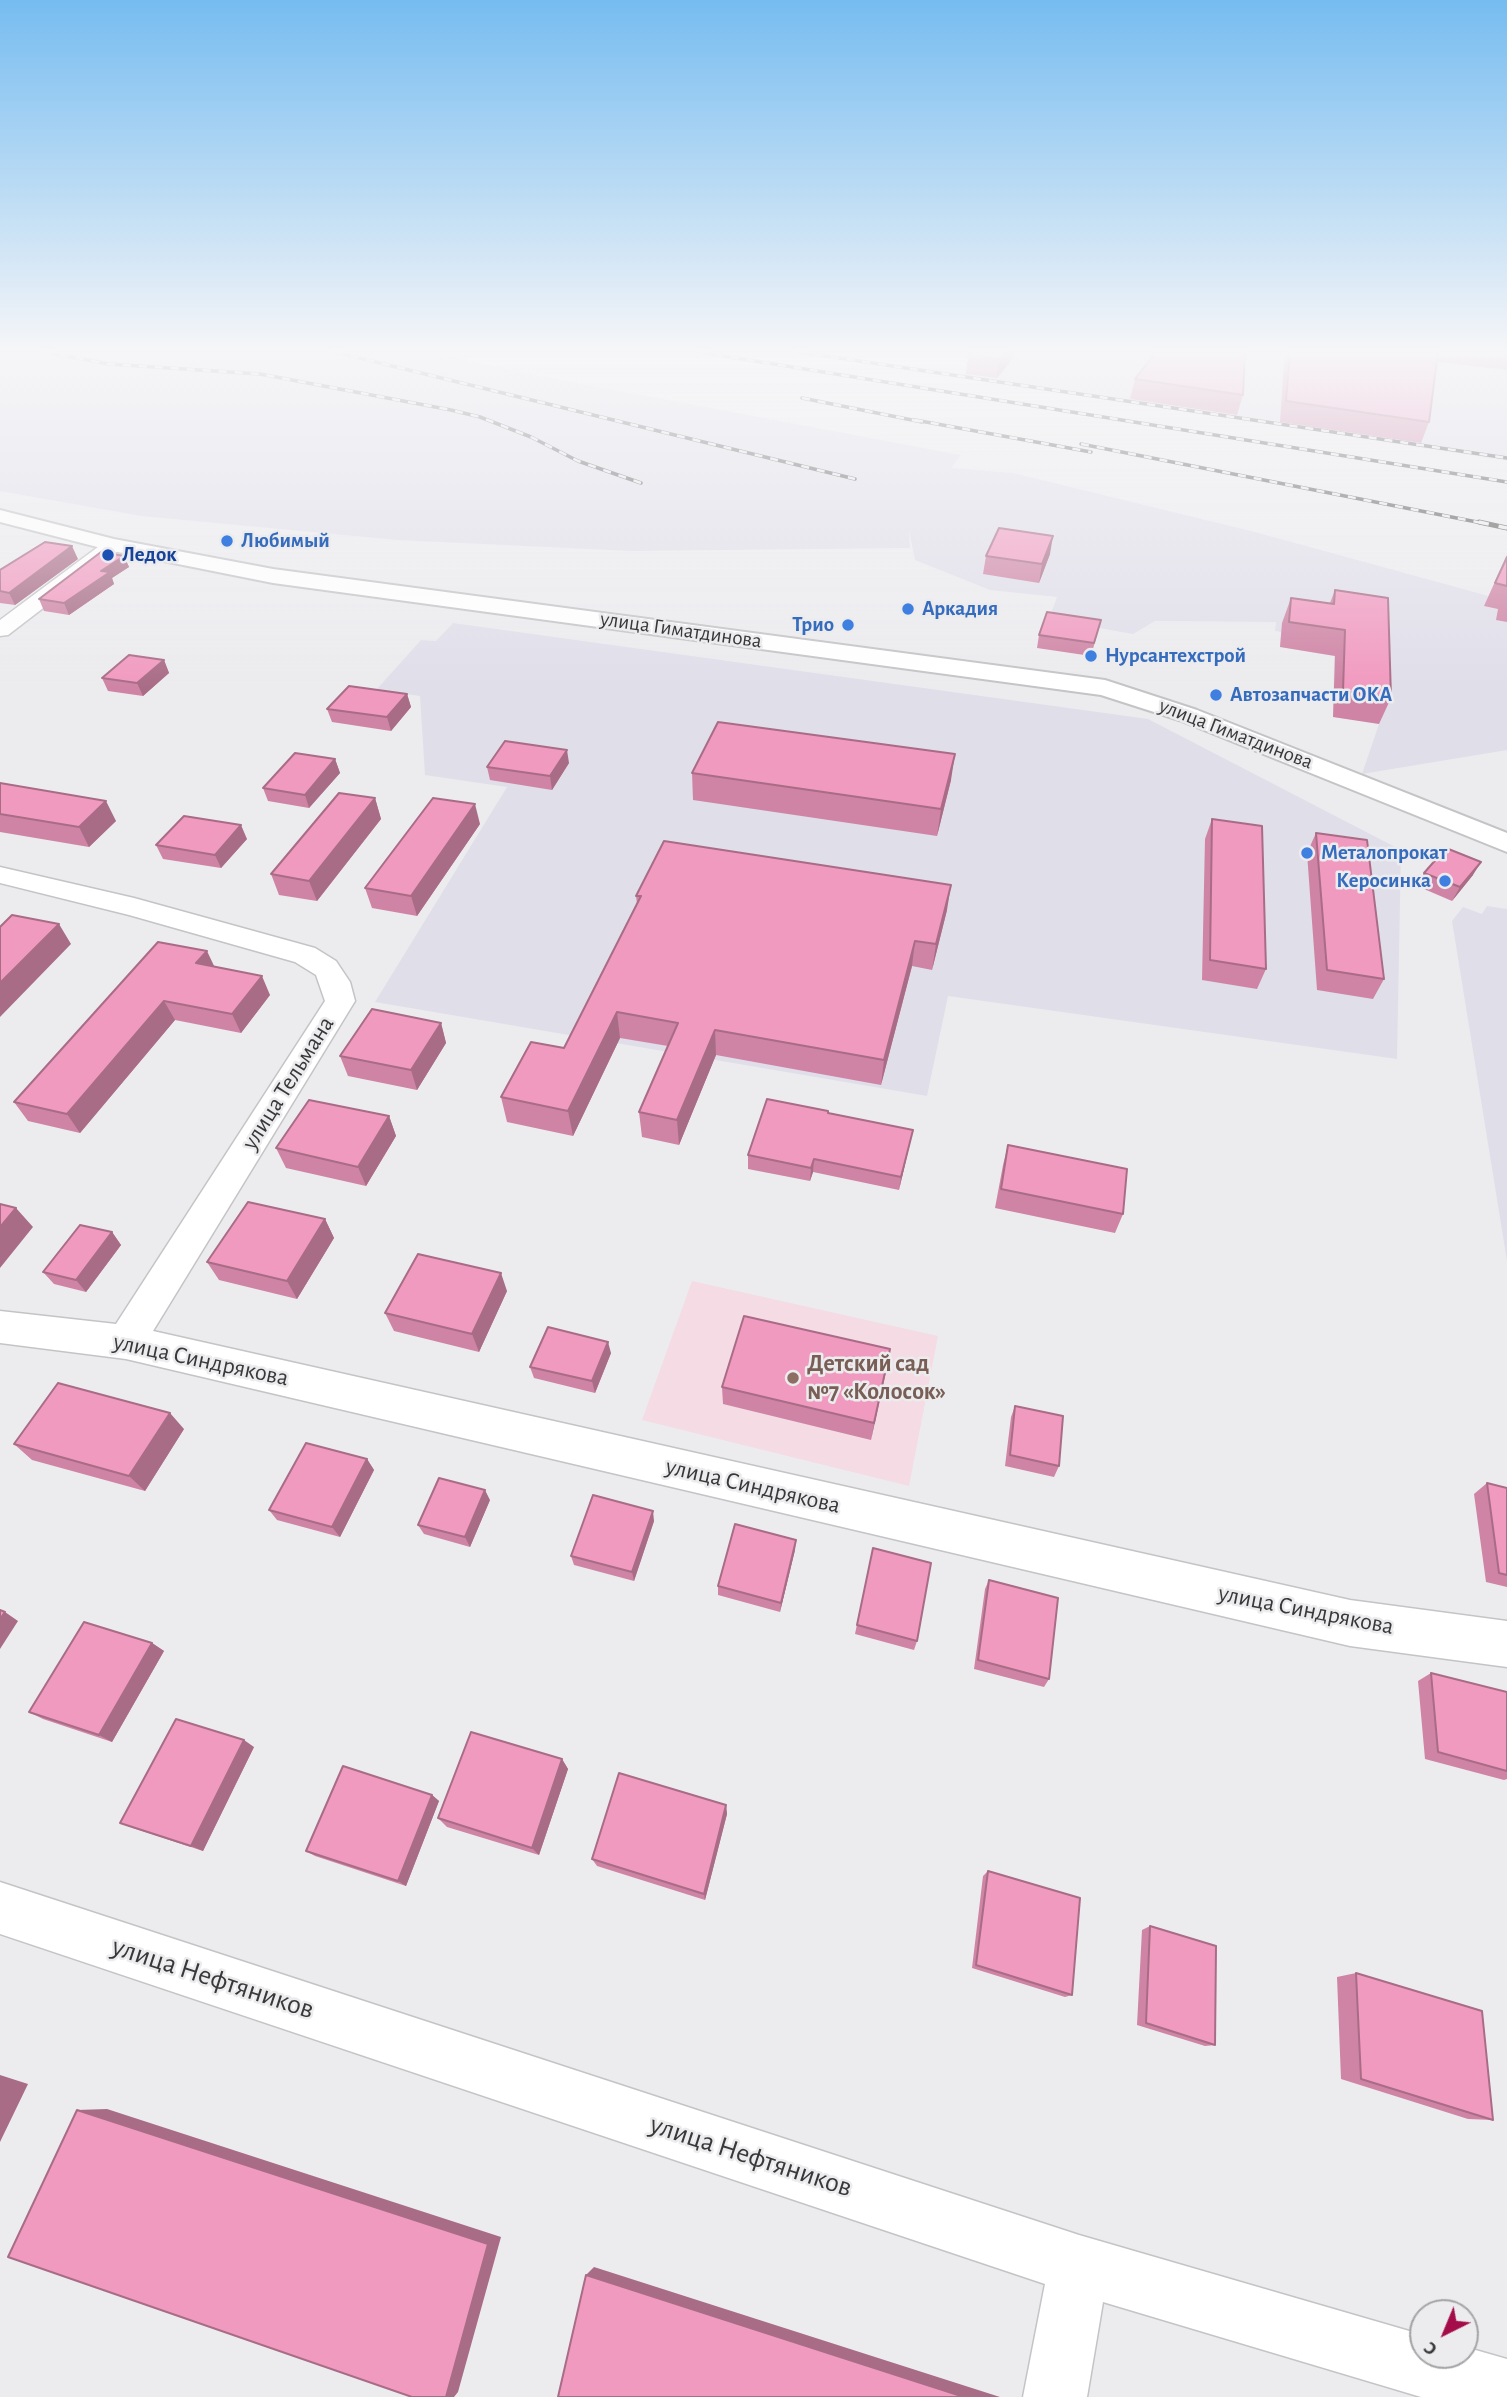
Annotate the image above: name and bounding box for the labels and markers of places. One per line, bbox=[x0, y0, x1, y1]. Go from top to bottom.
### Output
place label: Любимый bbox=[241, 528, 330, 554]
marker: Любимый bbox=[219, 533, 235, 549]
place label: Ледок bbox=[122, 542, 177, 568]
marker: Ледок bbox=[100, 547, 116, 563]
place label: Аркадия bbox=[922, 596, 998, 622]
marker: Аркадия bbox=[900, 601, 916, 617]
place label: Трио bbox=[792, 612, 834, 638]
marker: Трио bbox=[840, 617, 856, 633]
place label: Нурсантехстрой bbox=[1105, 643, 1246, 669]
marker: Нурсантехстрой bbox=[1083, 648, 1099, 664]
place label: Автозапчасти ОКА bbox=[1230, 682, 1392, 708]
marker: Автозапчасти ОКА bbox=[1208, 687, 1224, 703]
place label: Металопрокат bbox=[1321, 840, 1447, 866]
marker: Металопрокат bbox=[1299, 845, 1315, 861]
place label: Керосинка bbox=[1336, 868, 1431, 894]
marker: Керосинка bbox=[1437, 873, 1453, 889]
place label: Детский сад №7 «Колосок» bbox=[807, 1350, 946, 1406]
marker: Детский сад №7 «Колосок» bbox=[785, 1370, 801, 1386]

